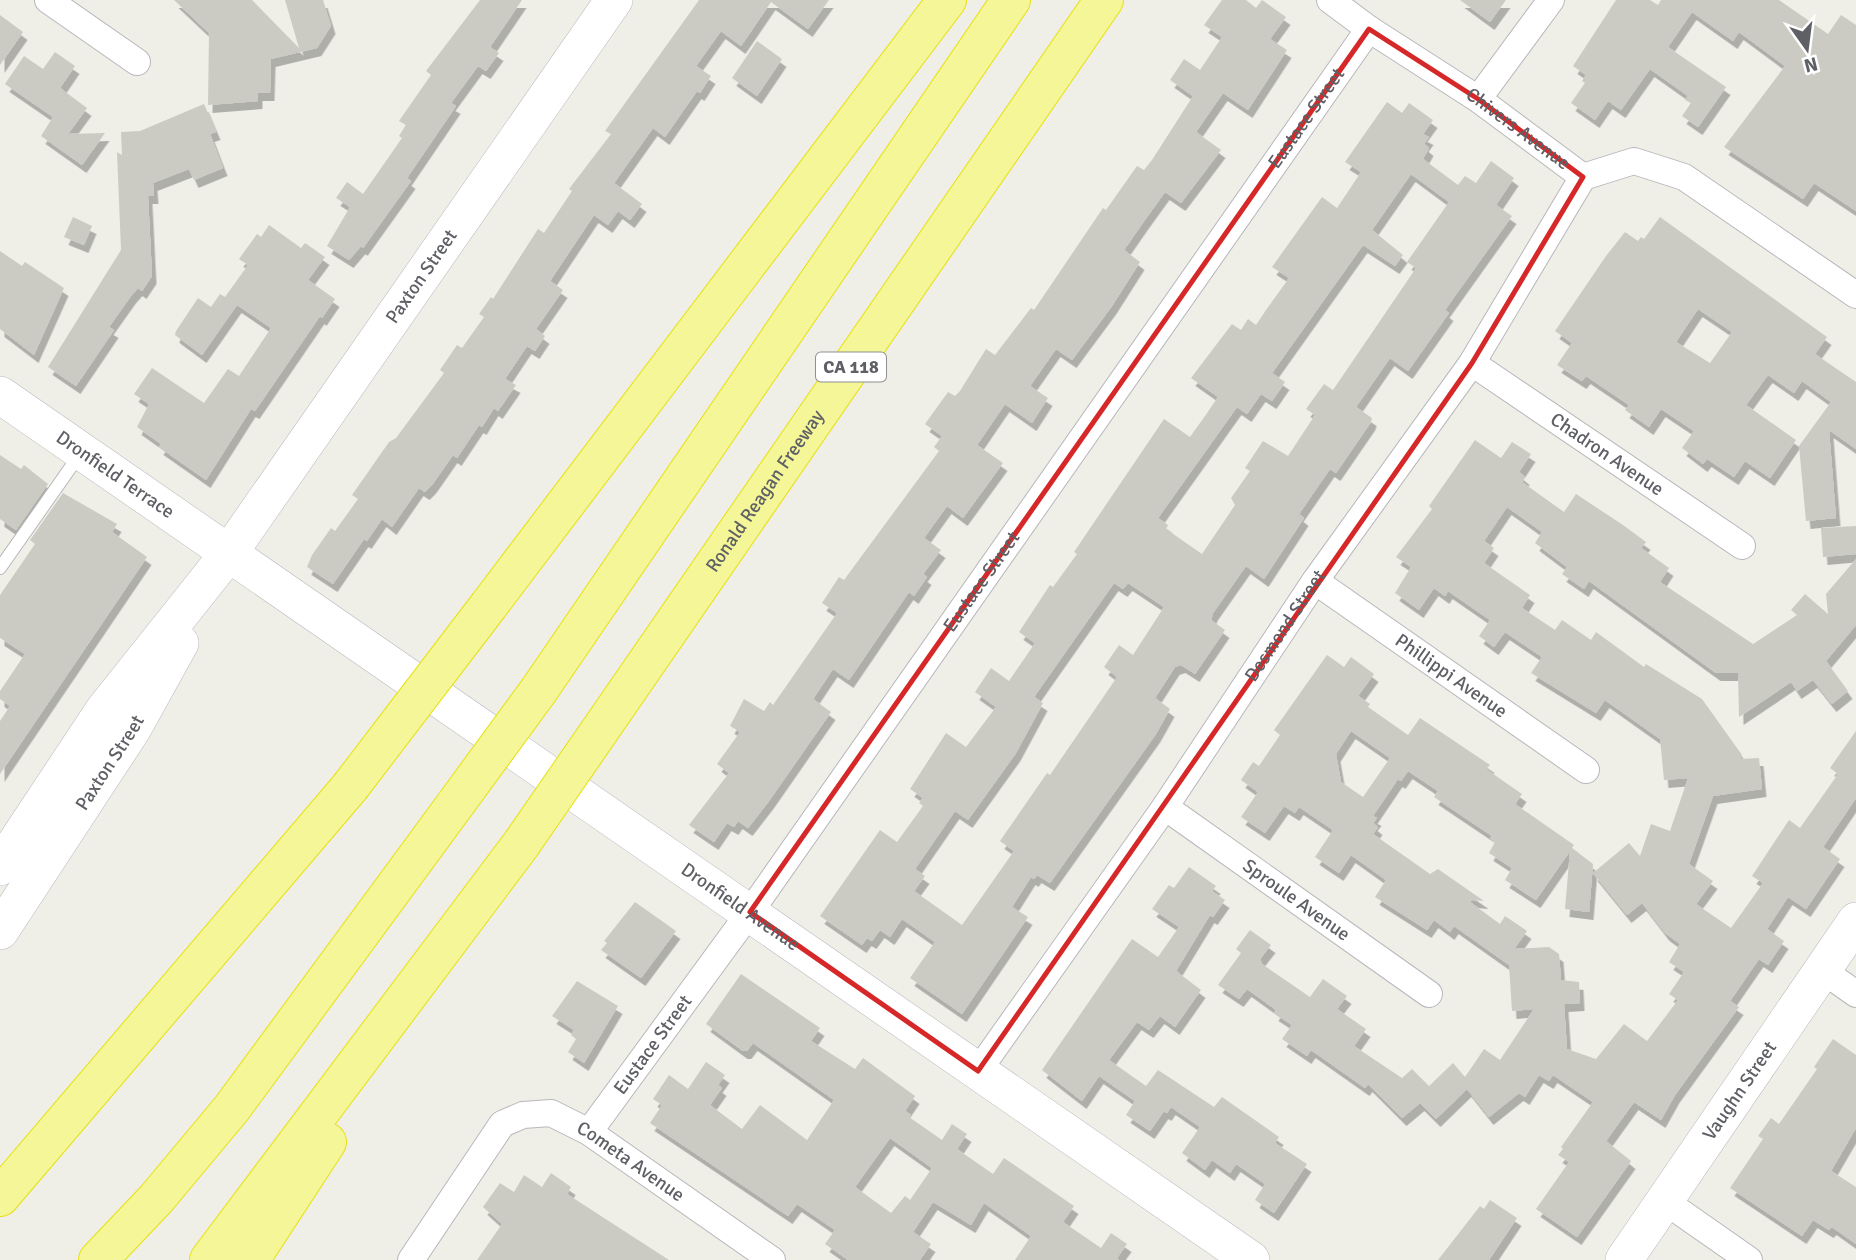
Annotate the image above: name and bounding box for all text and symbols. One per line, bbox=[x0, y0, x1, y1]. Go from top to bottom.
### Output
north arrow bbox=[1772, 14, 1842, 84]
text: N bbox=[1802, 51, 1820, 78]
street label: Eustace Street bbox=[1263, 63, 1350, 173]
street label: Chivers Avenue bbox=[1461, 82, 1575, 175]
street label: Paxton Street bbox=[380, 224, 463, 328]
road number: CA 118 bbox=[816, 352, 886, 382]
street label: Ronald Reagan Freeway bbox=[701, 405, 830, 577]
street label: Chadron Avenue bbox=[1546, 407, 1668, 501]
street label: Dronfield Terrace bbox=[51, 425, 179, 524]
street label: Eustace Street bbox=[938, 526, 1025, 637]
street label: Desmond Street bbox=[1239, 565, 1331, 686]
street label: Phillippi Avenue bbox=[1390, 629, 1512, 723]
street label: Paxton Street bbox=[70, 711, 150, 815]
street label: Sproule Avenue bbox=[1238, 854, 1355, 946]
street label: Dronfield Avenue bbox=[676, 857, 804, 956]
street label: Eustace Street bbox=[608, 990, 697, 1099]
street label: Vaughn Street bbox=[1697, 1036, 1782, 1145]
street label: Cometa Avenue bbox=[573, 1116, 689, 1207]

